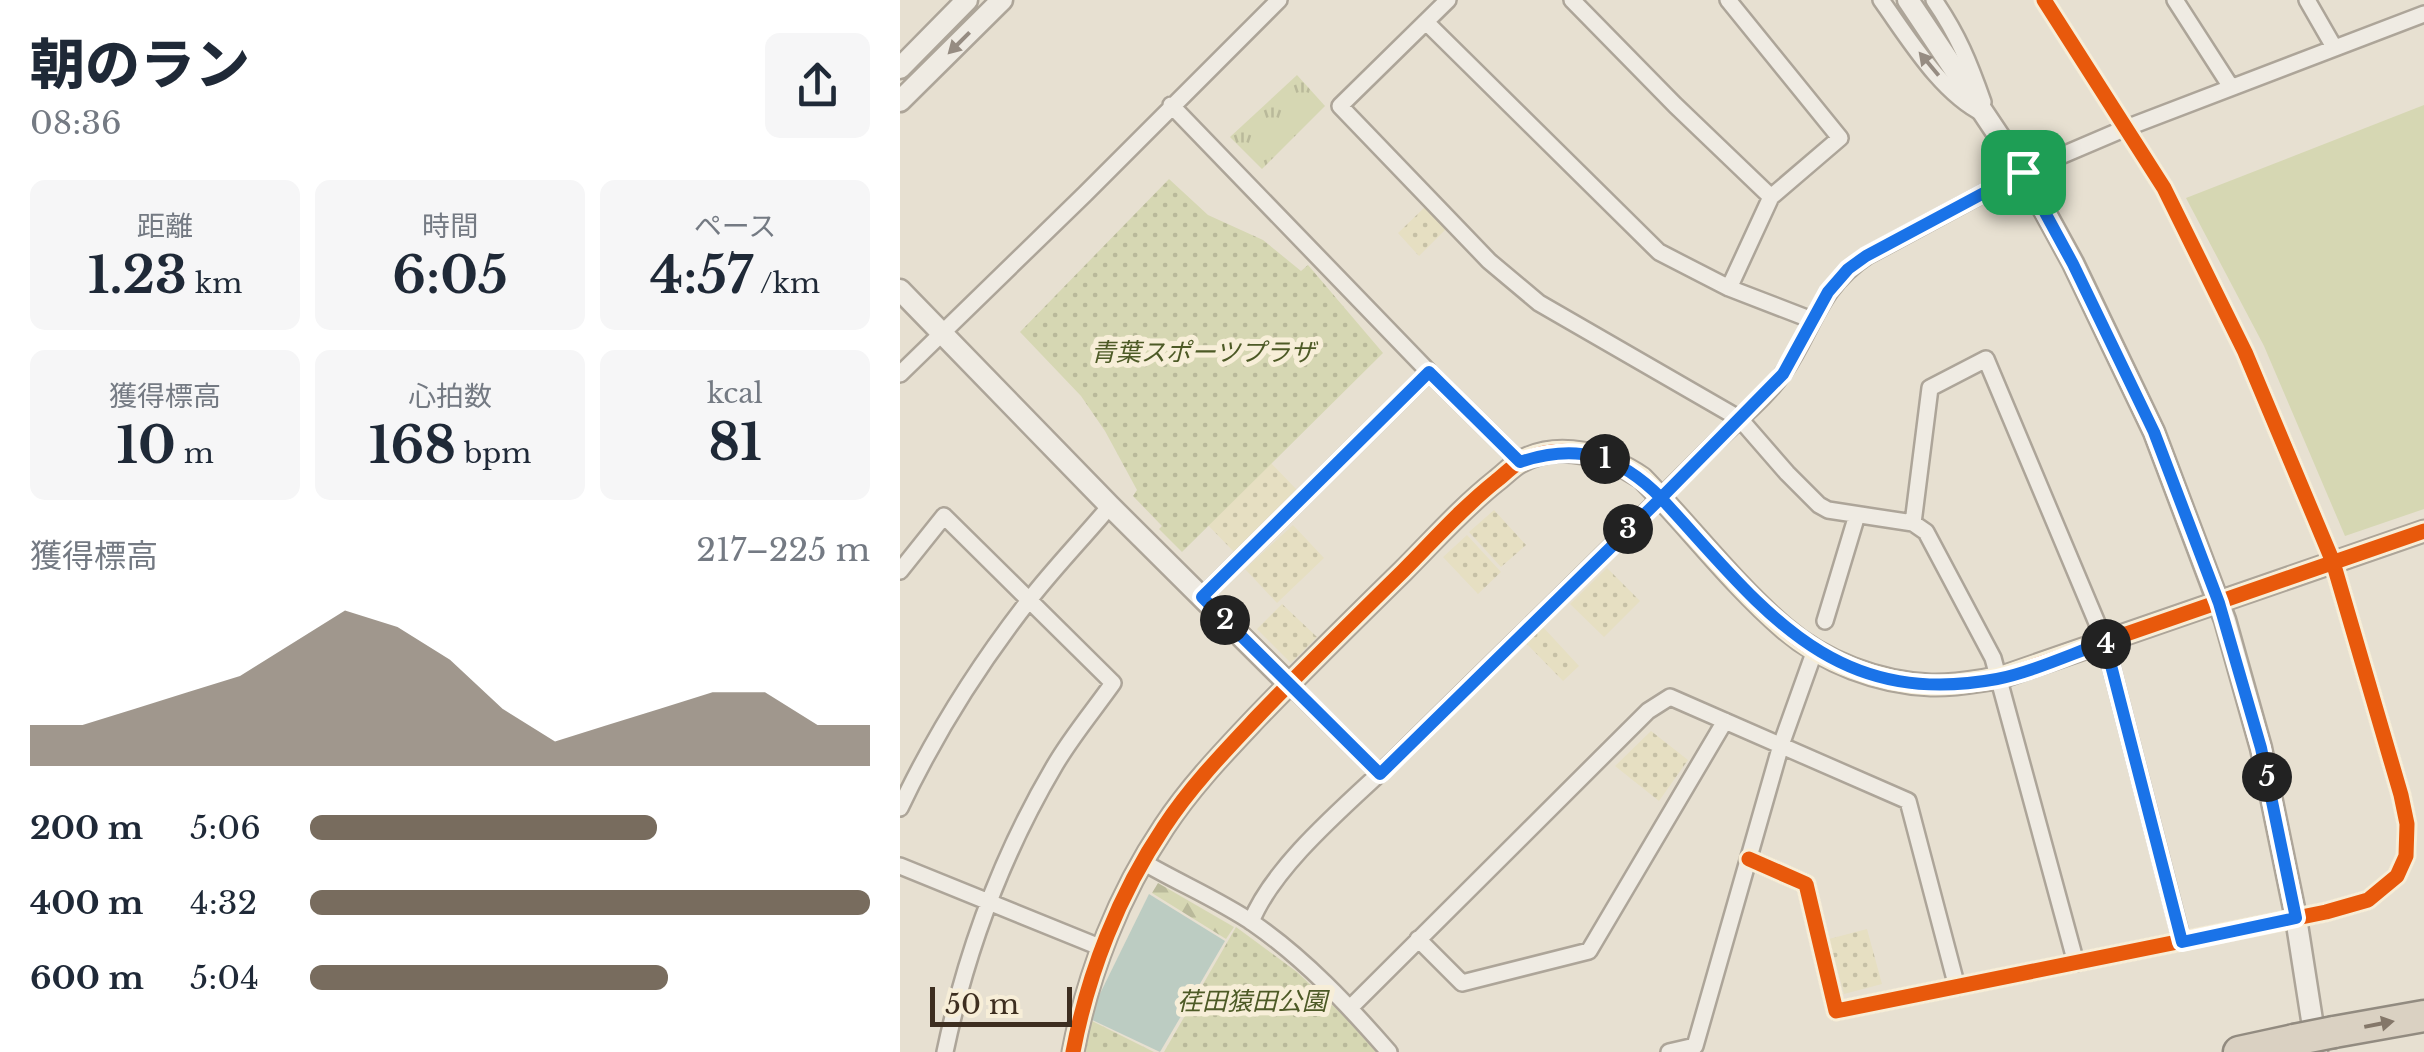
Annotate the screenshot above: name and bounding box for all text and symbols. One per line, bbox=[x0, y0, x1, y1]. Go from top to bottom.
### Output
one-way arrow bbox=[947, 30, 971, 54]
text: 朝のラン bbox=[30, 31, 250, 99]
button: share bbox=[765, 33, 870, 138]
one-way arrow bbox=[1918, 51, 1940, 76]
text: 08:36 bbox=[30, 103, 122, 143]
pin bbox=[1981, 130, 2066, 215]
icon: arrive bbox=[1996, 145, 2051, 200]
text: 距離 bbox=[137, 209, 193, 244]
text: 時間 bbox=[422, 209, 478, 244]
text: ペース bbox=[694, 209, 776, 244]
text: 1.23 bbox=[88, 244, 187, 307]
text: 6:05 bbox=[392, 244, 508, 307]
text: 4:57 bbox=[650, 244, 753, 307]
text: km bbox=[187, 266, 242, 301]
text: /km bbox=[753, 266, 820, 301]
park label: 青葉スポーツプラザ bbox=[1091, 337, 1319, 368]
text: kcal bbox=[707, 376, 763, 411]
text: 獲得標高 bbox=[109, 379, 221, 414]
text: 心拍数 bbox=[408, 379, 492, 414]
text: 81 bbox=[708, 411, 762, 474]
text: 10 bbox=[116, 414, 176, 477]
text: 168 bbox=[369, 414, 456, 477]
pin: 1 bbox=[1580, 434, 1630, 484]
text: m bbox=[176, 436, 214, 471]
text: bpm bbox=[456, 436, 531, 471]
text: 1 bbox=[1599, 441, 1611, 476]
pin: 3 bbox=[1603, 504, 1653, 554]
text: 3 bbox=[1619, 511, 1637, 546]
text: 217–225 m bbox=[696, 530, 870, 570]
text: 獲得標高 bbox=[30, 536, 158, 576]
pin: 2 bbox=[1200, 595, 1250, 645]
text: 2 bbox=[1216, 602, 1234, 637]
pin: 4 bbox=[2081, 619, 2131, 669]
text: 4 bbox=[2097, 626, 2115, 661]
pin: 5 bbox=[2242, 752, 2292, 802]
text: 5 bbox=[2259, 759, 2275, 794]
text: 200 m bbox=[30, 808, 143, 848]
text: 5:06 bbox=[190, 808, 261, 848]
text: 400 m bbox=[30, 883, 143, 923]
text: 4:32 bbox=[190, 883, 257, 923]
text: 600 m bbox=[30, 958, 144, 998]
text: 5:04 bbox=[190, 958, 259, 998]
scale bar bbox=[930, 982, 1072, 1026]
park label: 荏田猿田公園 bbox=[1177, 986, 1330, 1017]
text: 50 m bbox=[945, 987, 1019, 1022]
one-way arrow bbox=[2364, 1016, 2395, 1031]

